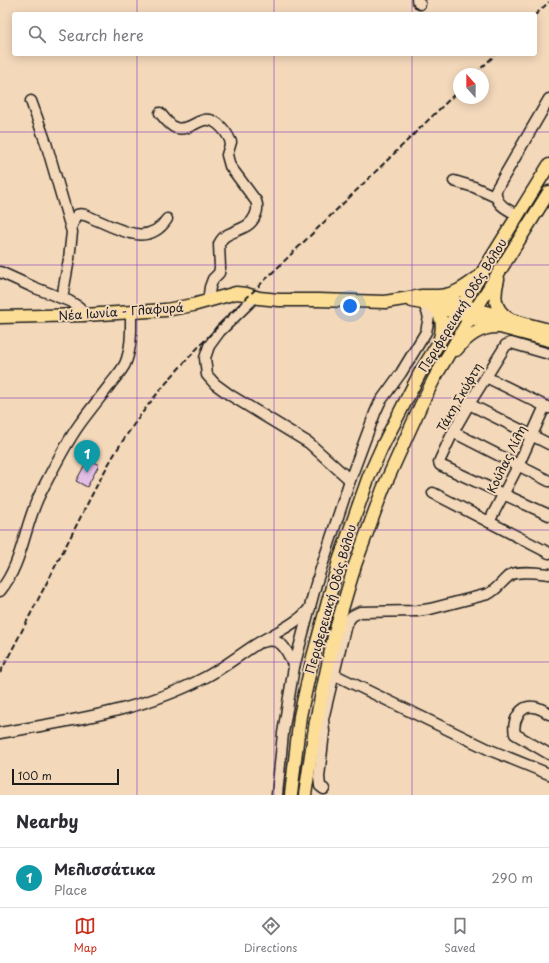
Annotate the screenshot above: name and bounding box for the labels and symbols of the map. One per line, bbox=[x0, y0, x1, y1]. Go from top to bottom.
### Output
north arrow bbox=[453, 68, 489, 104]
street label: Περιφερειακή Οδός Βόλου bbox=[413, 235, 511, 375]
your location bbox=[340, 296, 360, 316]
street label: Νέα Ιωνία - Γλαφυρά bbox=[58, 298, 184, 324]
street label: Τάκη Σκύφτη bbox=[432, 359, 486, 435]
street label: Κούλας Λίλη bbox=[482, 422, 530, 496]
pin: 1 bbox=[74, 440, 100, 473]
street label: Περιφερειακή Οδός Βόλου bbox=[300, 522, 360, 676]
scale bar bbox=[12, 767, 119, 786]

